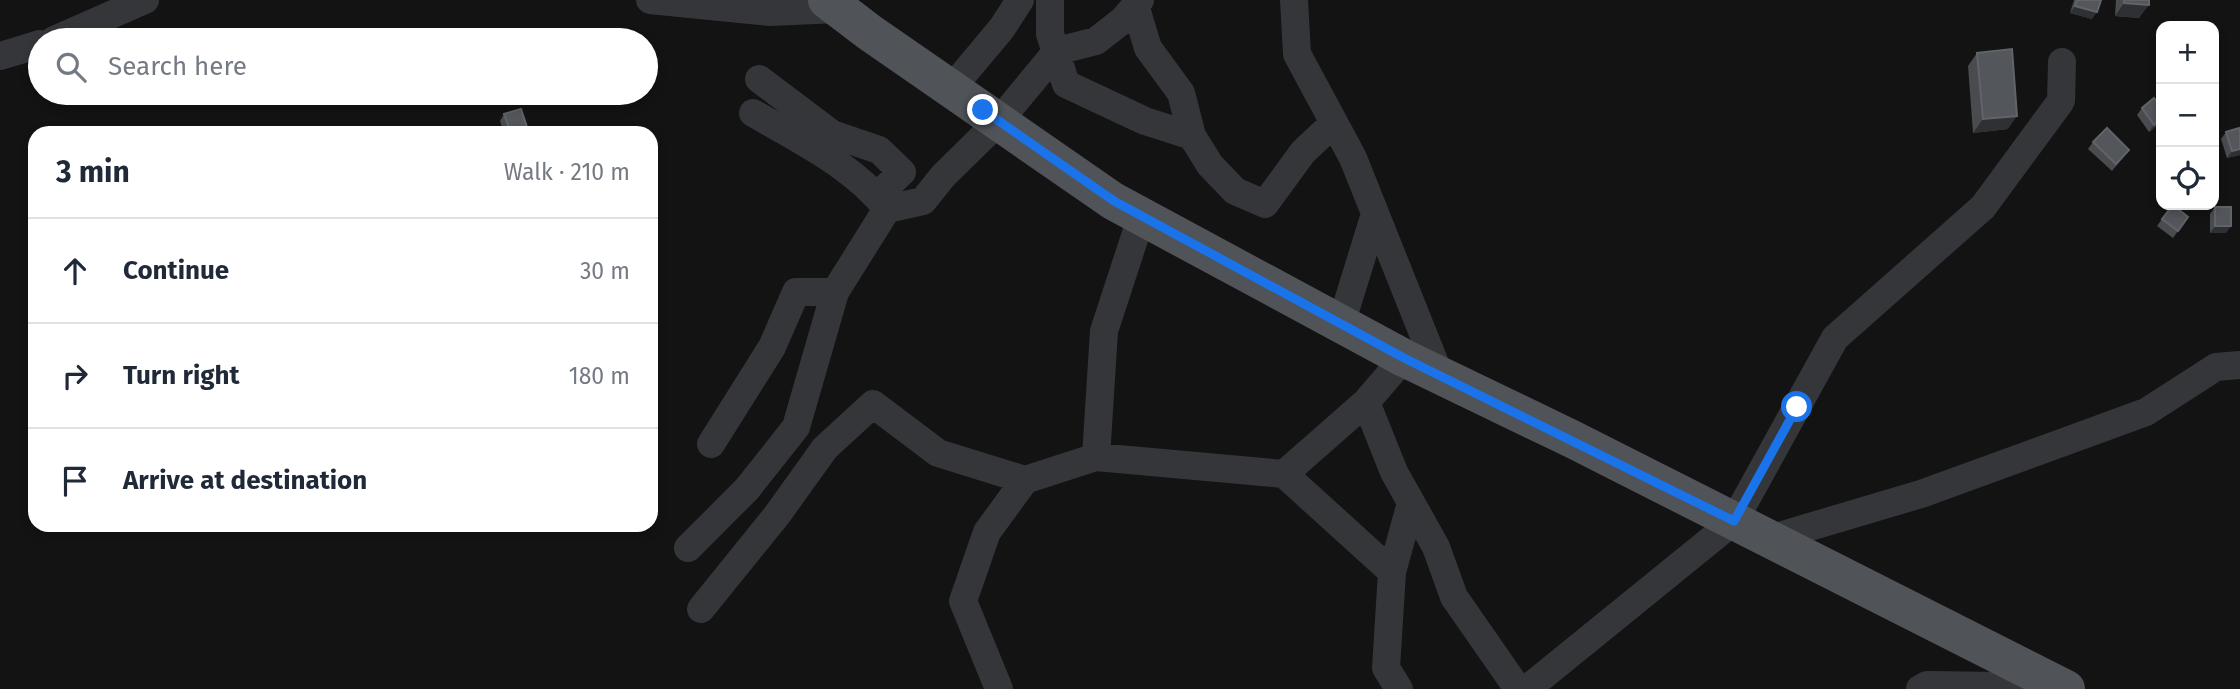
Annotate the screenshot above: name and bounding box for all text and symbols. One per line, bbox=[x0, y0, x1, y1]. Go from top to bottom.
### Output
map controls bbox=[2156, 21, 2219, 210]
button: + bbox=[2156, 21, 2219, 84]
search box bbox=[28, 28, 658, 105]
icon: search bbox=[52, 48, 90, 86]
text: Search here bbox=[108, 51, 247, 82]
button: − bbox=[2156, 84, 2219, 147]
route end bbox=[967, 94, 998, 125]
button: locate bbox=[2156, 147, 2219, 210]
text: 3 min bbox=[56, 154, 130, 190]
text: Walk · 210 m bbox=[504, 158, 630, 186]
icon: ahead bbox=[56, 252, 94, 290]
text: Continue bbox=[123, 255, 229, 286]
text: 30 m bbox=[580, 257, 630, 285]
icon: right bbox=[56, 357, 94, 395]
text: Turn right bbox=[123, 360, 240, 391]
text: 180 m bbox=[569, 362, 630, 390]
route start bbox=[1781, 391, 1812, 422]
icon: arrive bbox=[56, 462, 94, 500]
text: Arrive at destination bbox=[123, 465, 367, 496]

